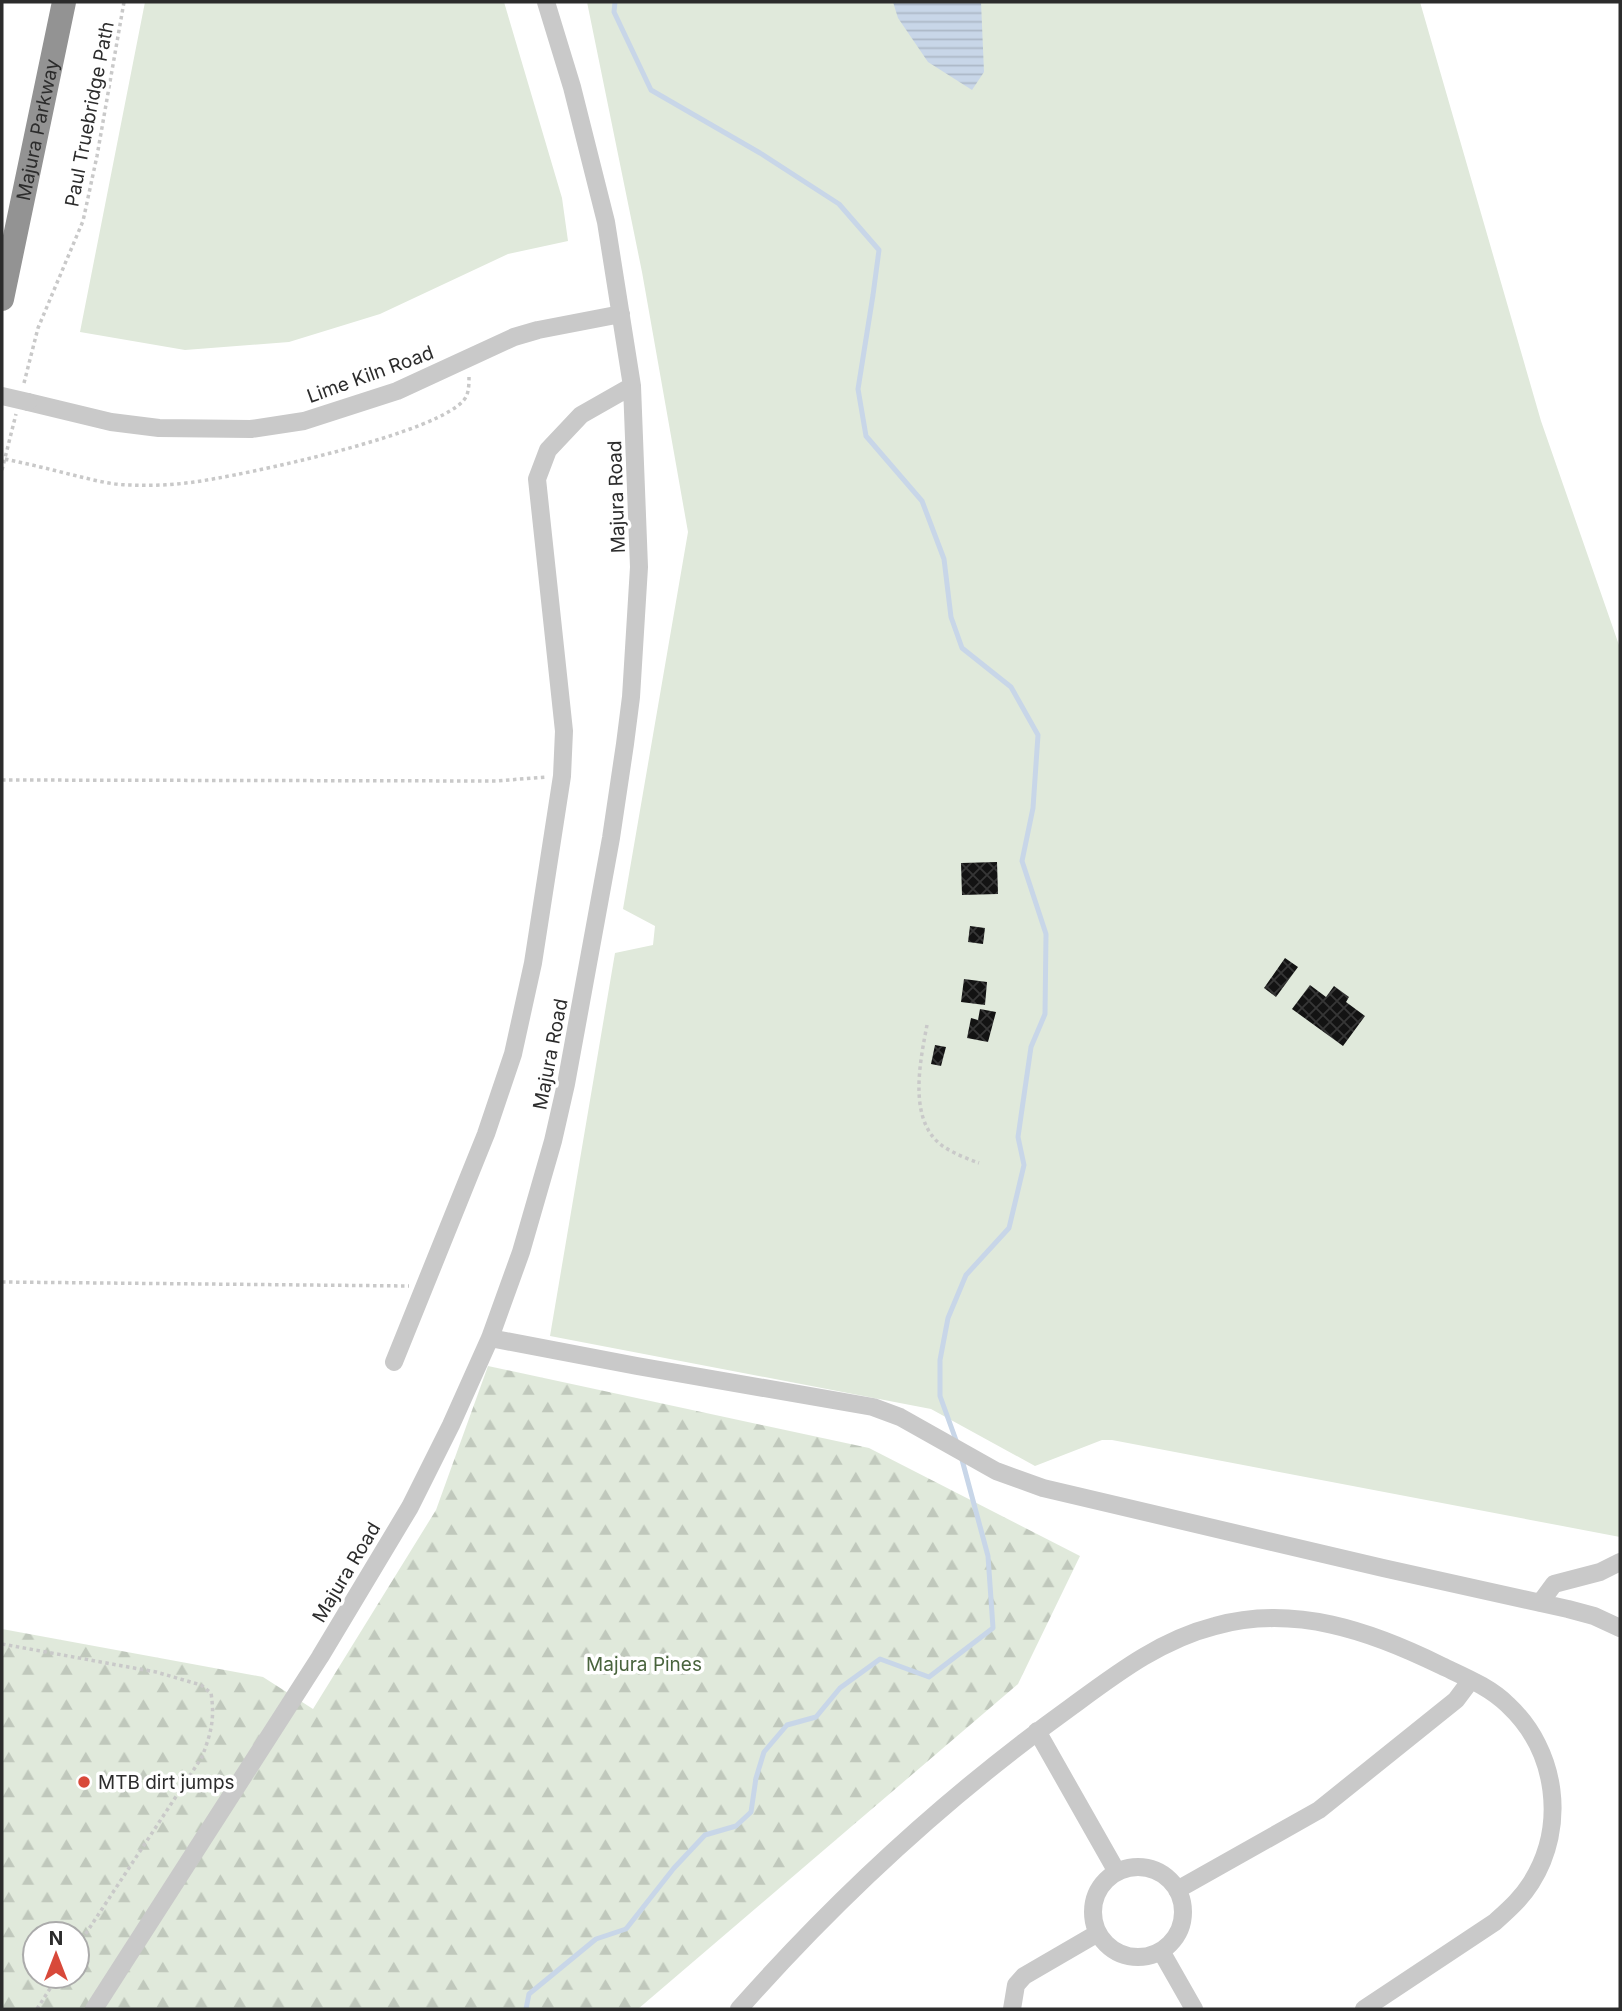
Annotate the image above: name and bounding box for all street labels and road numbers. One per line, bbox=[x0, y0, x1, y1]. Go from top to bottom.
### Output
street label: Paul Truebridge Path bbox=[60, 19, 119, 209]
street label: Majura Parkway bbox=[12, 57, 64, 203]
street label: Lime Kiln Road bbox=[304, 341, 437, 408]
street label: Majura Road bbox=[603, 440, 630, 554]
street label: Majura Road bbox=[528, 997, 573, 1112]
street label: Majura Road bbox=[308, 1518, 385, 1626]

